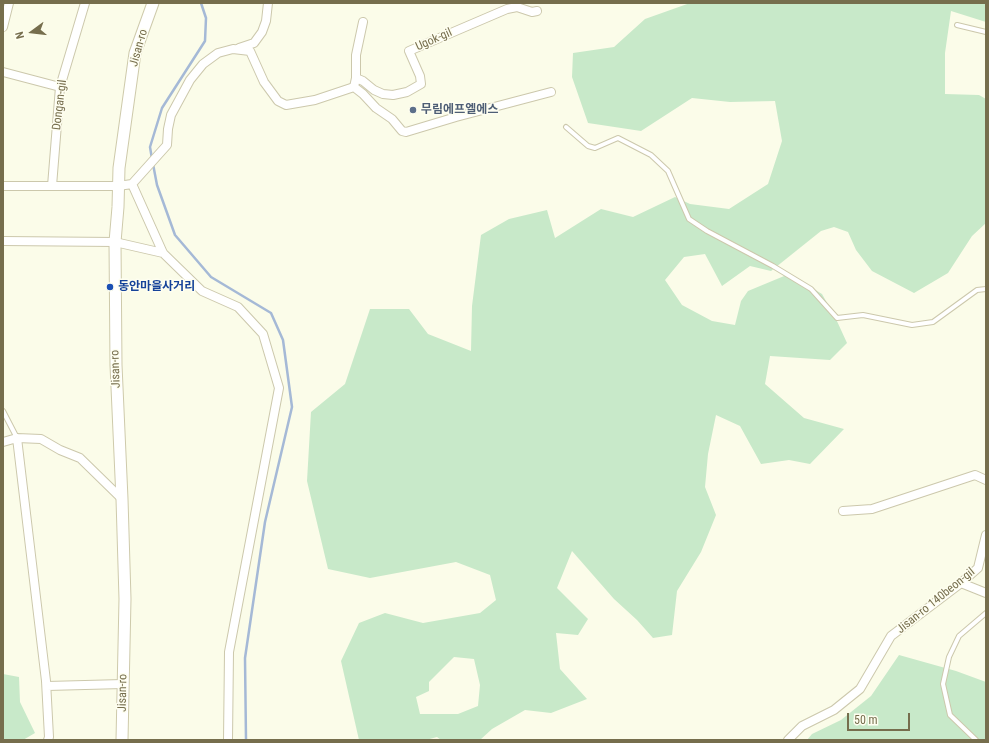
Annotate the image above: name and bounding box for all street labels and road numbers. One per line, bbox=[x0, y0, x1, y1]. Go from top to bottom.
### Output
street label: Ugok-gil bbox=[413, 26, 455, 54]
street label: Jisan-ro bbox=[127, 28, 151, 68]
street label: Dongan-gil bbox=[50, 79, 70, 131]
street label: Jisan-ro bbox=[108, 350, 124, 388]
street label: Jisan-ro 140beon-gil bbox=[894, 565, 978, 637]
street label: Jisan-ro bbox=[115, 674, 131, 712]

